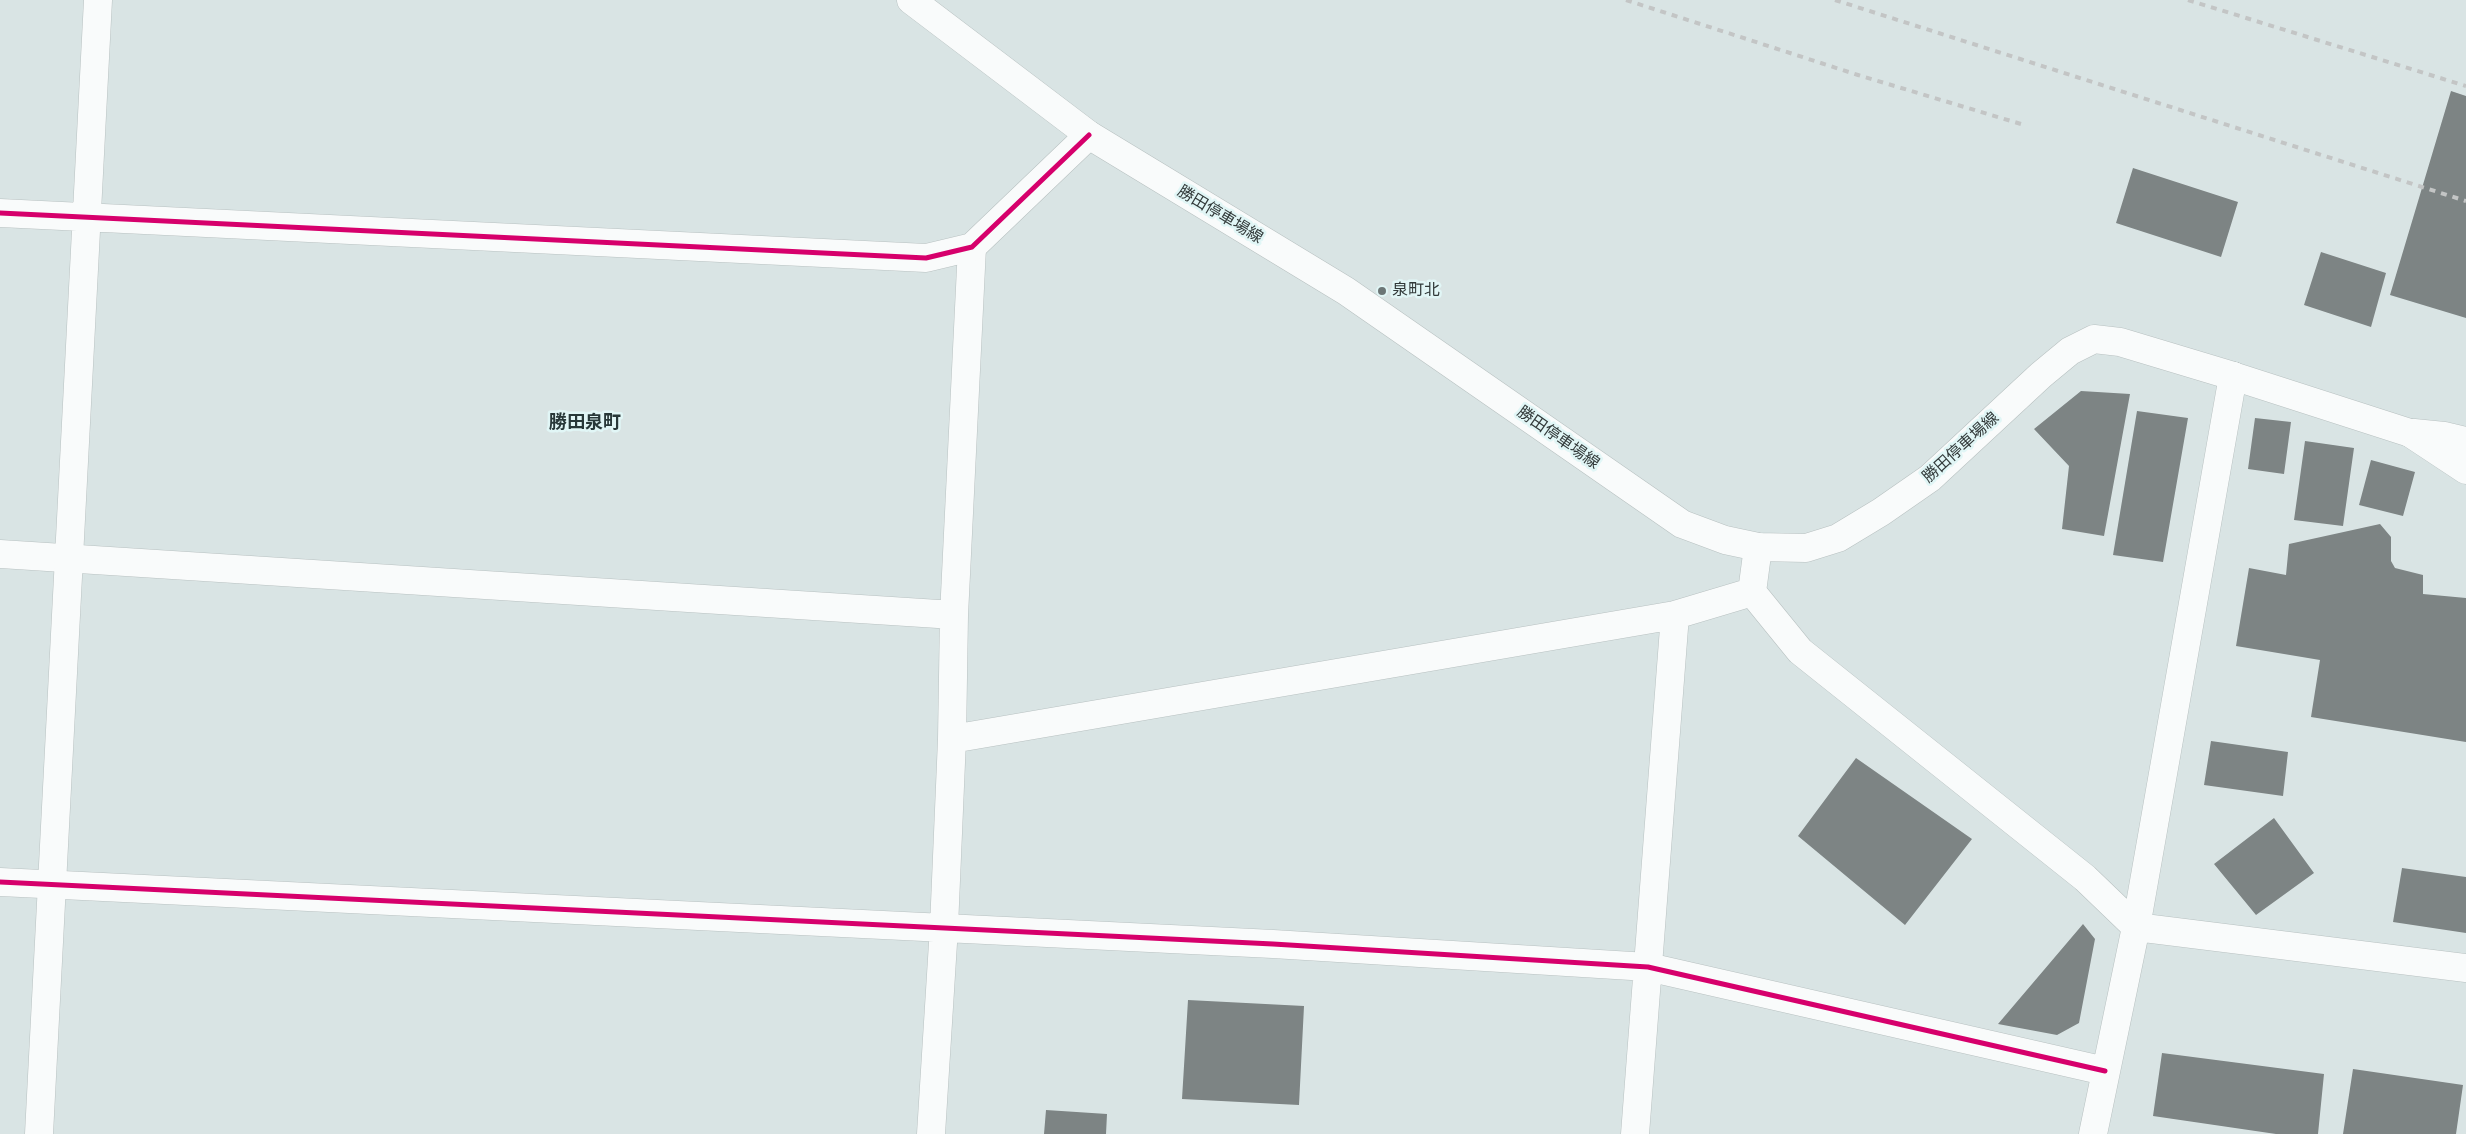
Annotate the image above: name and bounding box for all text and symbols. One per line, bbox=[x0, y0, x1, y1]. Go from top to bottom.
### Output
street label: 勝田停車場線 bbox=[1174, 182, 1266, 248]
place label: 泉町北 bbox=[1392, 281, 1440, 301]
marker: 泉町北 bbox=[1376, 285, 1388, 297]
street label: 勝田停車場線 bbox=[1513, 403, 1603, 473]
street label: 勝田停車場線 bbox=[1919, 409, 2003, 487]
district label: 勝田泉町 bbox=[549, 412, 621, 434]

